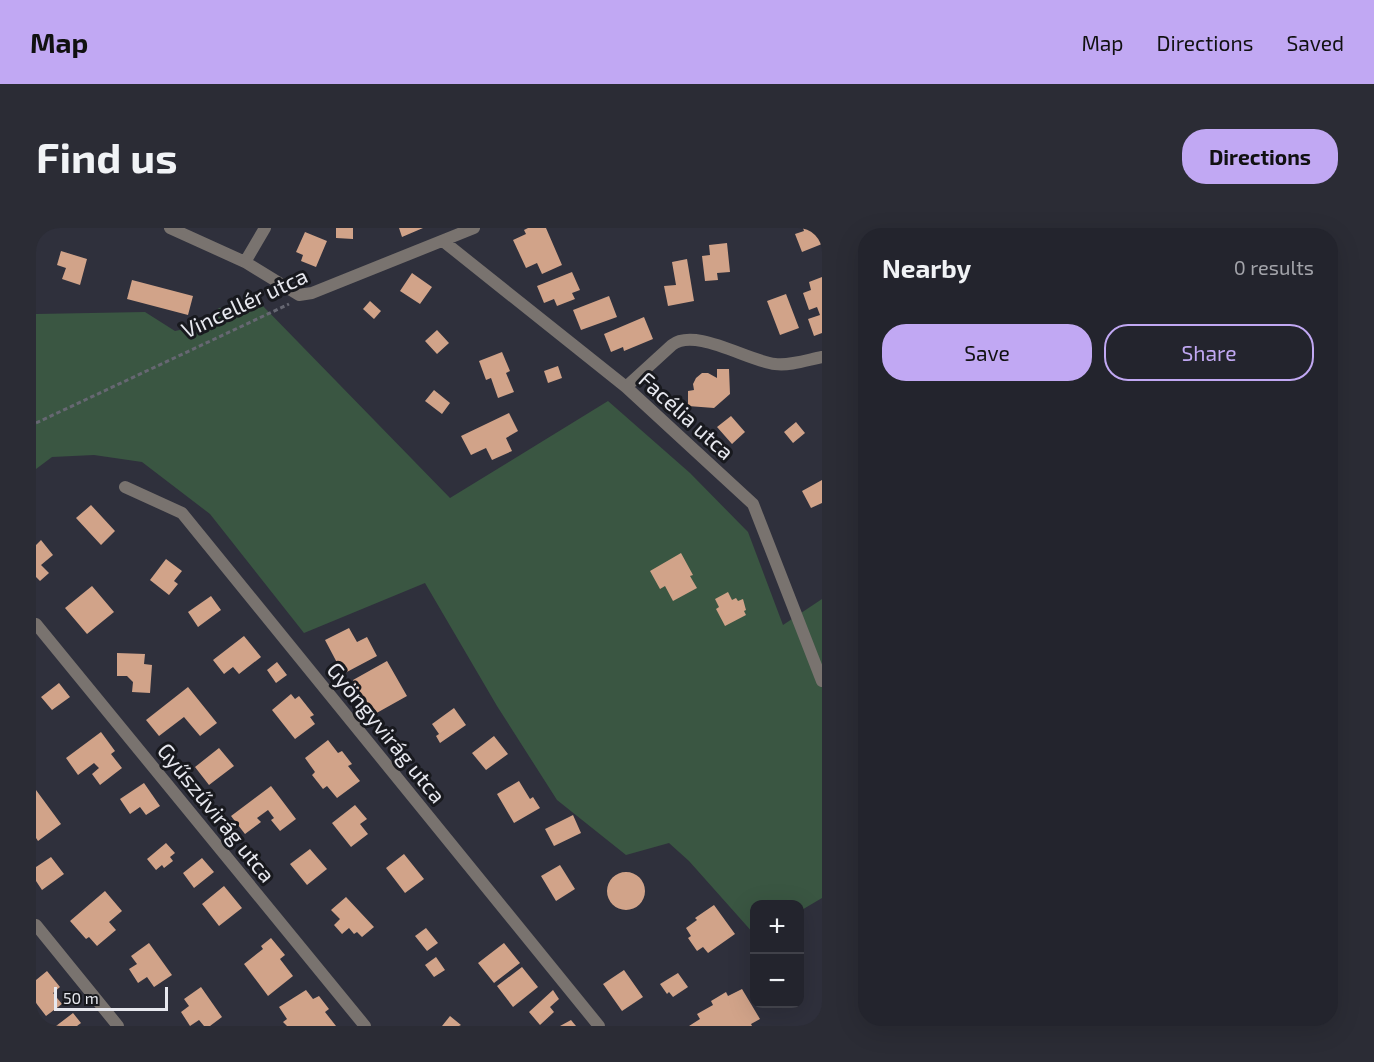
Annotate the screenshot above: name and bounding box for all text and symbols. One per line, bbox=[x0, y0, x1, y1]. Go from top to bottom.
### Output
text: Map bbox=[30, 25, 88, 59]
text: Map bbox=[1081, 30, 1124, 55]
text: Directions bbox=[1157, 30, 1253, 55]
text: Saved bbox=[1286, 30, 1344, 55]
button: Directions bbox=[1182, 129, 1338, 184]
text: Find us bbox=[36, 131, 178, 181]
text: Nearby bbox=[882, 252, 971, 283]
text: 0 results bbox=[1234, 255, 1314, 279]
street label: Vincellér utca bbox=[177, 261, 311, 343]
button: Save bbox=[882, 324, 1092, 381]
button: Share bbox=[1104, 324, 1314, 381]
street label: Facélia utca bbox=[634, 366, 740, 464]
street label: Gyöngyvirág utca bbox=[322, 656, 452, 808]
street label: Gyűszűvirág utca bbox=[153, 737, 281, 887]
map controls bbox=[750, 900, 804, 1008]
button: + bbox=[750, 900, 804, 954]
button: − bbox=[750, 954, 804, 1008]
scale bar bbox=[54, 984, 168, 1012]
text: 50 m bbox=[63, 988, 99, 1007]

